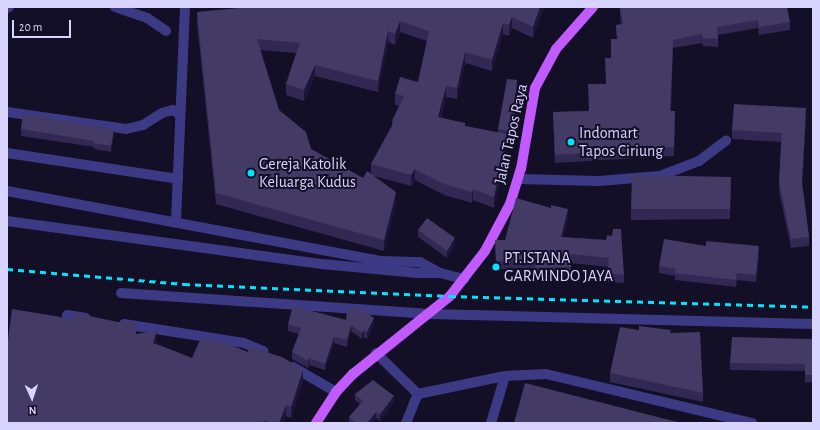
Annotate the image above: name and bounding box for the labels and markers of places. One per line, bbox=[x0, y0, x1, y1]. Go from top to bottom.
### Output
place label: Indomart Tapos Ciriung bbox=[579, 123, 663, 161]
marker: Indomart Tapos Ciriung bbox=[566, 137, 576, 147]
place label: Gereja Katolik Keluarga Kudus bbox=[259, 154, 356, 192]
marker: Gereja Katolik Keluarga Kudus bbox=[246, 168, 256, 178]
place label: PT.ISTANA GARMINDO JAYA bbox=[504, 248, 613, 286]
marker: PT.ISTANA GARMINDO JAYA bbox=[491, 262, 501, 272]

